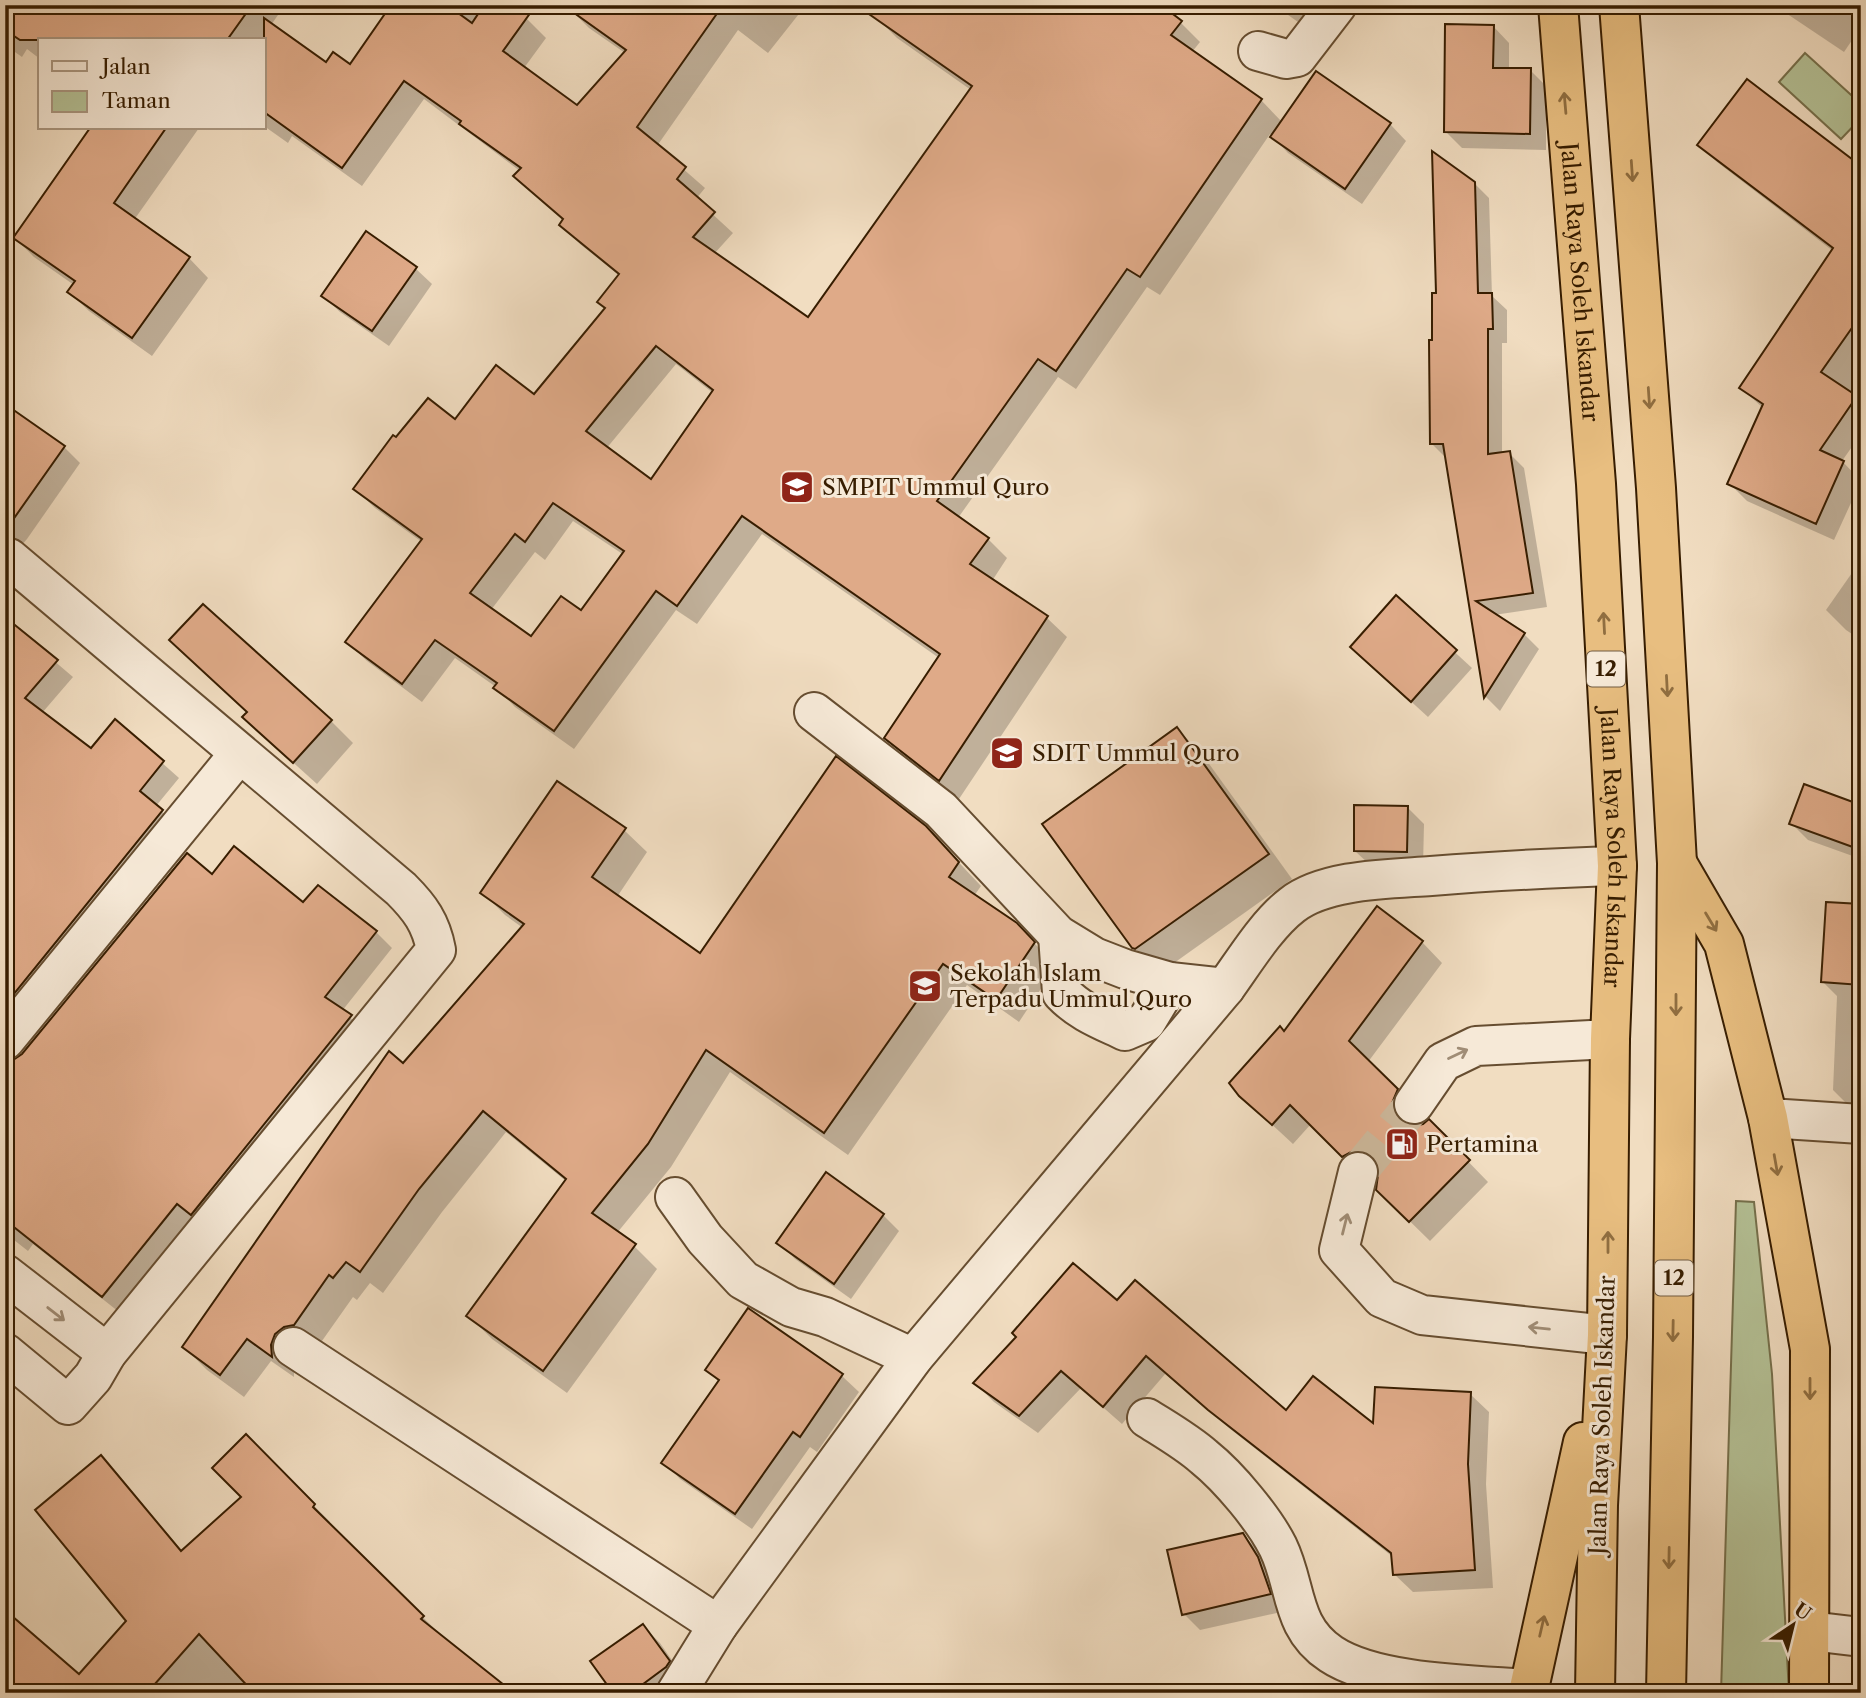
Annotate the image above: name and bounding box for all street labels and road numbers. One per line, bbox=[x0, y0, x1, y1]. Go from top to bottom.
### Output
street label: Jalan Raya Soleh Iskandar bbox=[1555, 138, 1605, 423]
road number: 12 bbox=[1587, 652, 1625, 686]
street label: Jalan Raya Soleh Iskandar bbox=[1594, 704, 1631, 989]
road number: 12 bbox=[1655, 1260, 1693, 1296]
street label: Jalan Raya Soleh Iskandar bbox=[1583, 1274, 1621, 1558]

